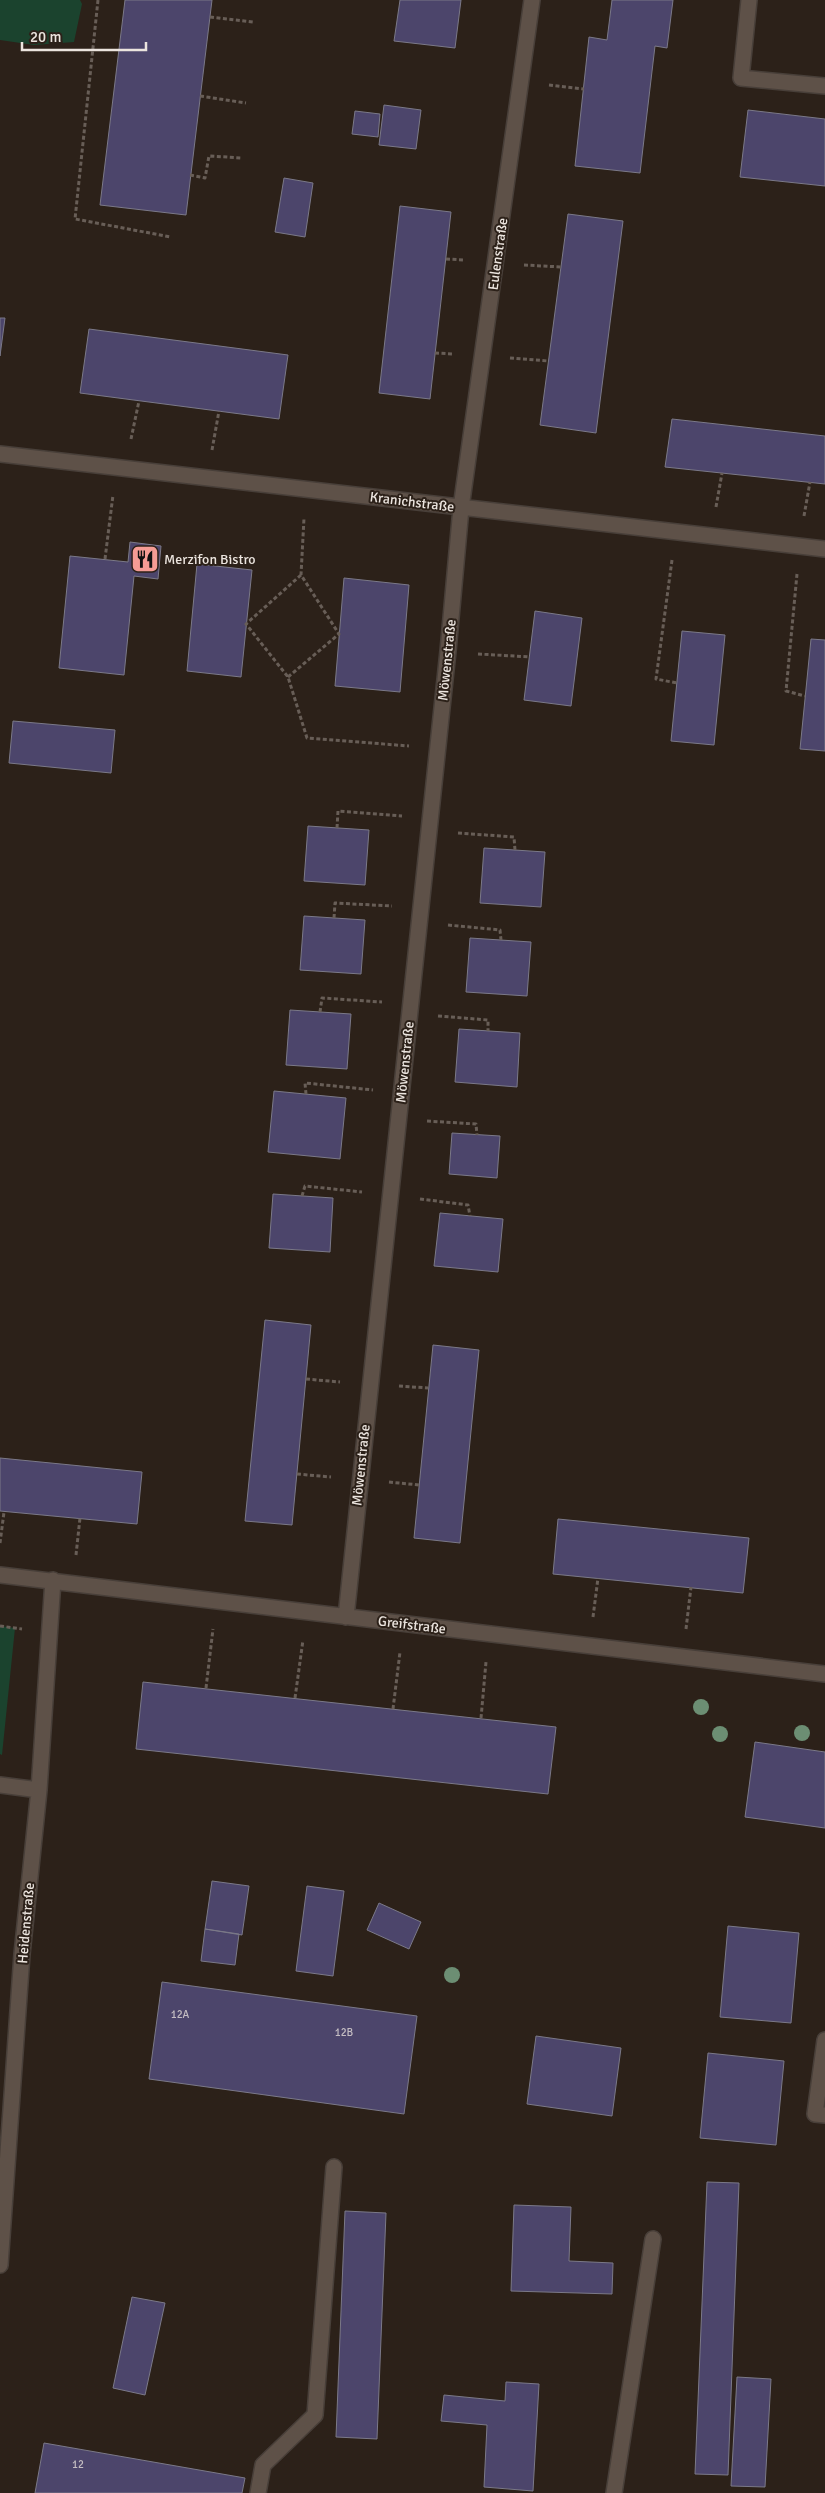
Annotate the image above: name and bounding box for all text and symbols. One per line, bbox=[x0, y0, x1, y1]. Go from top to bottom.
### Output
scale bar bbox=[22, 20, 146, 52]
text: 20 m bbox=[30, 28, 61, 46]
street label: Eulenstraße bbox=[485, 217, 511, 291]
street label: Kranichstraße bbox=[369, 488, 455, 516]
restaurant icon: Merzifon Bistro bbox=[130, 544, 160, 574]
place label: Merzifon Bistro bbox=[164, 551, 256, 568]
street label: Möwenstraße bbox=[434, 618, 460, 702]
street label: Möwenstraße bbox=[392, 1020, 418, 1104]
street label: Möwenstraße bbox=[348, 1423, 374, 1507]
street label: Greifstraße bbox=[377, 1612, 447, 1638]
street label: Heidenstraße bbox=[14, 1882, 38, 1964]
house number: 12A bbox=[171, 2008, 190, 2021]
house number: 12B bbox=[335, 2026, 354, 2039]
house number: 12 bbox=[72, 2458, 84, 2471]

